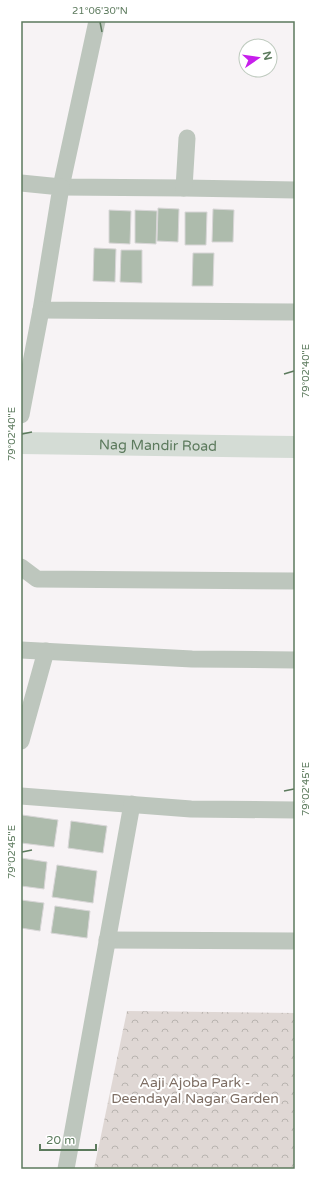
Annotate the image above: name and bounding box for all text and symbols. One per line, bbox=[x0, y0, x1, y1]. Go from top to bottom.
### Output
text: 21°06'30"N bbox=[72, 5, 128, 17]
north arrow bbox=[238, 38, 278, 78]
text: N bbox=[260, 50, 275, 62]
text: 79°02'40"E bbox=[300, 344, 312, 398]
text: 79°02'40"E bbox=[6, 407, 18, 461]
street label: Nag Mandir Road bbox=[99, 436, 217, 455]
text: 79°02'45"E bbox=[300, 762, 312, 816]
text: 79°02'45"E bbox=[6, 825, 18, 879]
park label: Aaji Ajoba Park - Deendayal Nagar Garden bbox=[111, 1074, 279, 1107]
scale bar bbox=[40, 1126, 96, 1152]
text: 20 m bbox=[46, 1133, 75, 1147]

